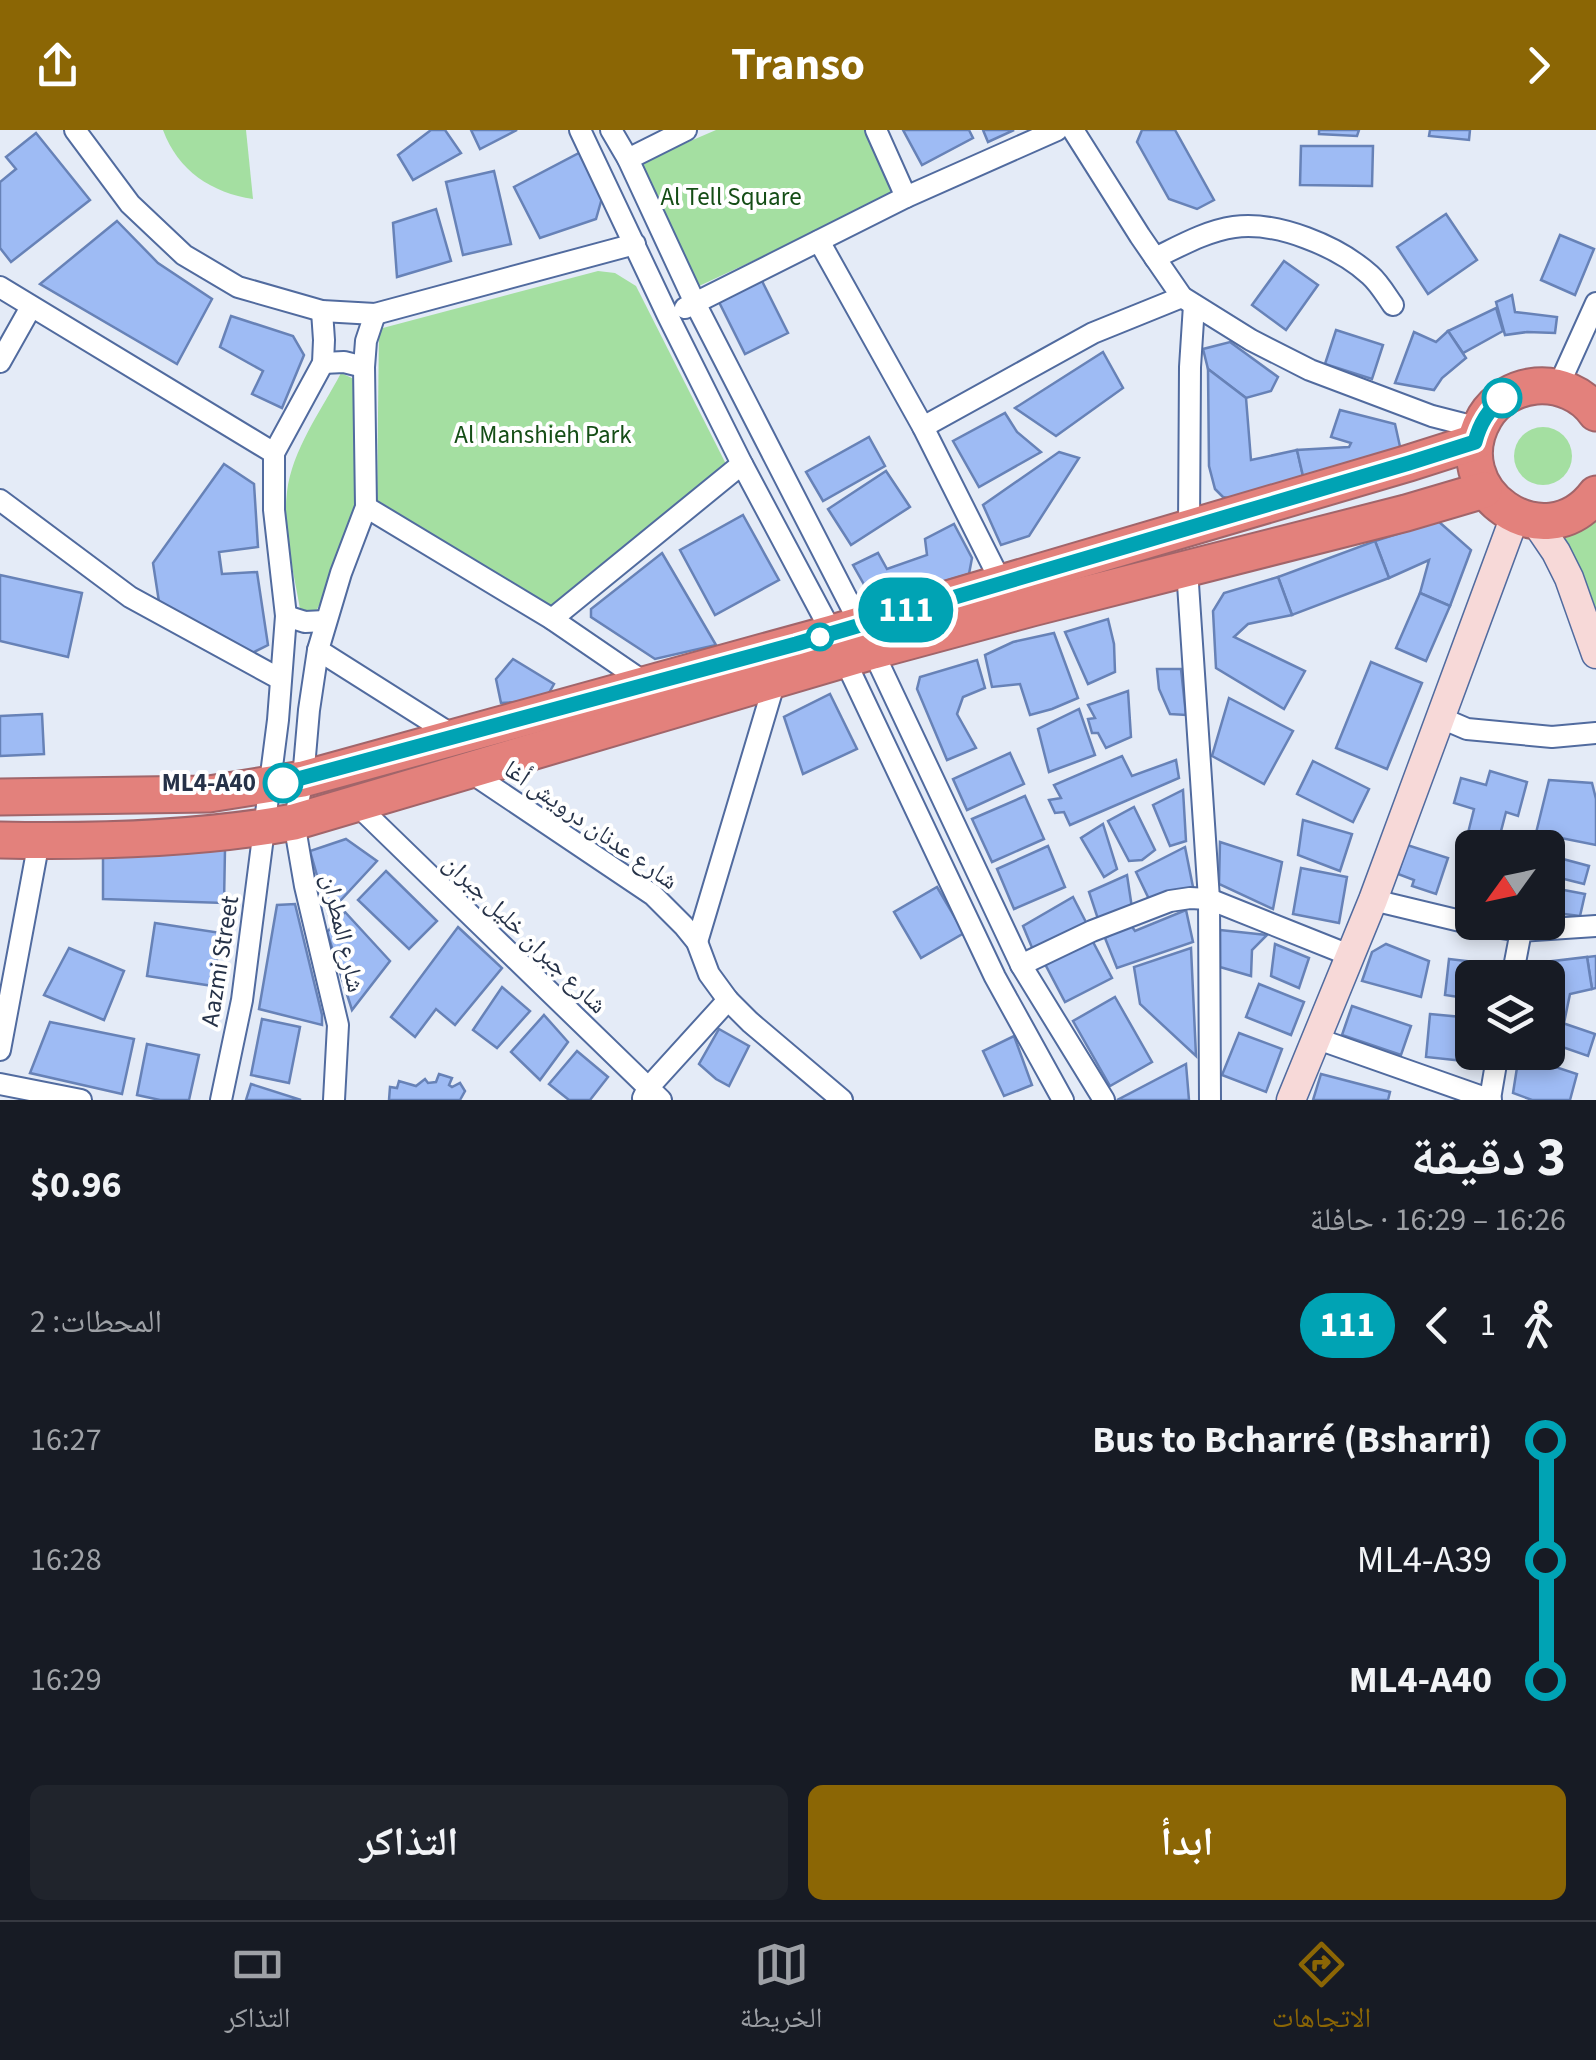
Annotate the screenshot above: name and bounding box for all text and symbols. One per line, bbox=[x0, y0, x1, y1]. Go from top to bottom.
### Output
text: Transo bbox=[731, 33, 865, 97]
icon: share bbox=[30, 38, 85, 93]
icon: forward bbox=[1511, 38, 1566, 93]
park label: Al Tell Square bbox=[660, 179, 802, 215]
unlabelled marker bbox=[1483, 379, 1521, 417]
park label: Al Manshieh Park bbox=[454, 417, 632, 453]
line badge: 111 bbox=[848, 578, 964, 642]
text: 111 bbox=[878, 585, 934, 635]
unlabelled marker bbox=[807, 624, 833, 650]
street label: شارع عدنان درويش أغا bbox=[497, 751, 685, 899]
marker: ML4-A40 bbox=[264, 764, 302, 802]
place label: ML4-A40 bbox=[162, 765, 256, 801]
north arrow bbox=[1455, 830, 1565, 940]
map controls bbox=[1455, 830, 1565, 1070]
street label: شارع جبران خليل جبران bbox=[435, 846, 615, 1022]
street label: شارع المطران bbox=[312, 870, 374, 996]
street label: Aazmi Street bbox=[192, 893, 248, 1029]
button: layers bbox=[1455, 960, 1565, 1070]
text: 3 دقيقة bbox=[1410, 1119, 1566, 1197]
text: $0.96 bbox=[30, 1158, 122, 1212]
text: 16:26 – 16:29 · حافلة bbox=[1310, 1197, 1566, 1243]
icon: back bbox=[1410, 1298, 1465, 1353]
icon: walk bbox=[1511, 1298, 1566, 1353]
text: المحطات: 2 bbox=[30, 1299, 162, 1345]
text: 111 bbox=[1320, 1300, 1375, 1350]
text: 1 bbox=[1480, 1302, 1496, 1348]
text: Bus to Bcharré (Bsharri) bbox=[1092, 1413, 1492, 1467]
text: 16:27 bbox=[30, 1417, 102, 1463]
text: ML4-A39 bbox=[1357, 1533, 1492, 1587]
text: 16:28 bbox=[30, 1537, 102, 1583]
text: ML4-A40 bbox=[1349, 1653, 1492, 1707]
text: 16:29 bbox=[30, 1657, 102, 1703]
button: التذاكر bbox=[30, 1785, 788, 1900]
button: ابدأ bbox=[808, 1785, 1566, 1900]
tab: التذاكر bbox=[225, 1937, 290, 2045]
tab: الخريطة bbox=[740, 1937, 822, 2045]
tab: الاتجاهات bbox=[1272, 1937, 1371, 2045]

